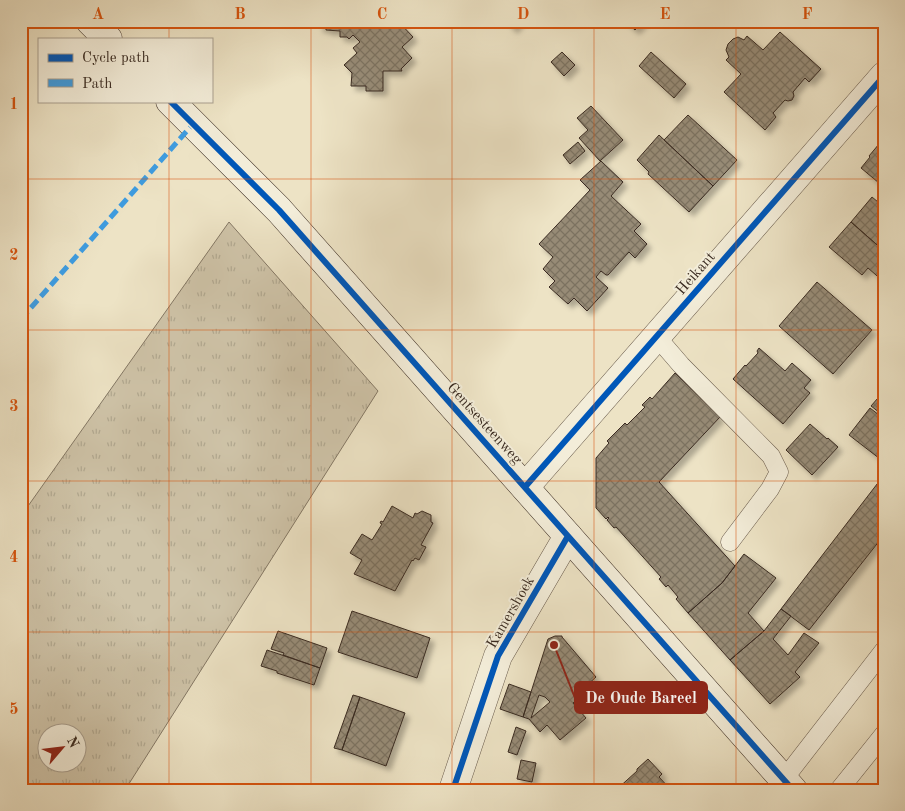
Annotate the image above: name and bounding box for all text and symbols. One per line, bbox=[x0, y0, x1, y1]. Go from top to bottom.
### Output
text: A bbox=[92, 7, 104, 23]
text: B bbox=[234, 7, 246, 23]
text: C bbox=[377, 7, 387, 23]
text: D bbox=[517, 7, 529, 23]
text: E bbox=[659, 7, 671, 23]
text: F bbox=[802, 7, 813, 23]
legend bbox=[38, 38, 212, 102]
text: Cycle path bbox=[82, 51, 150, 66]
text: Path bbox=[82, 77, 112, 92]
text: 1 bbox=[9, 97, 19, 113]
text: 2 bbox=[9, 248, 19, 264]
street label: Heikant bbox=[674, 250, 719, 298]
street label: Gentsesteenweg bbox=[444, 380, 524, 468]
text: 3 bbox=[9, 399, 19, 415]
text: 4 bbox=[9, 550, 19, 566]
street label: Kamershoek bbox=[485, 574, 538, 651]
callout: De Oude Bareel bbox=[575, 682, 707, 713]
text: De Oude Bareel bbox=[585, 691, 697, 707]
text: 5 bbox=[9, 702, 19, 718]
north arrow bbox=[38, 724, 88, 774]
text: N bbox=[64, 734, 81, 751]

